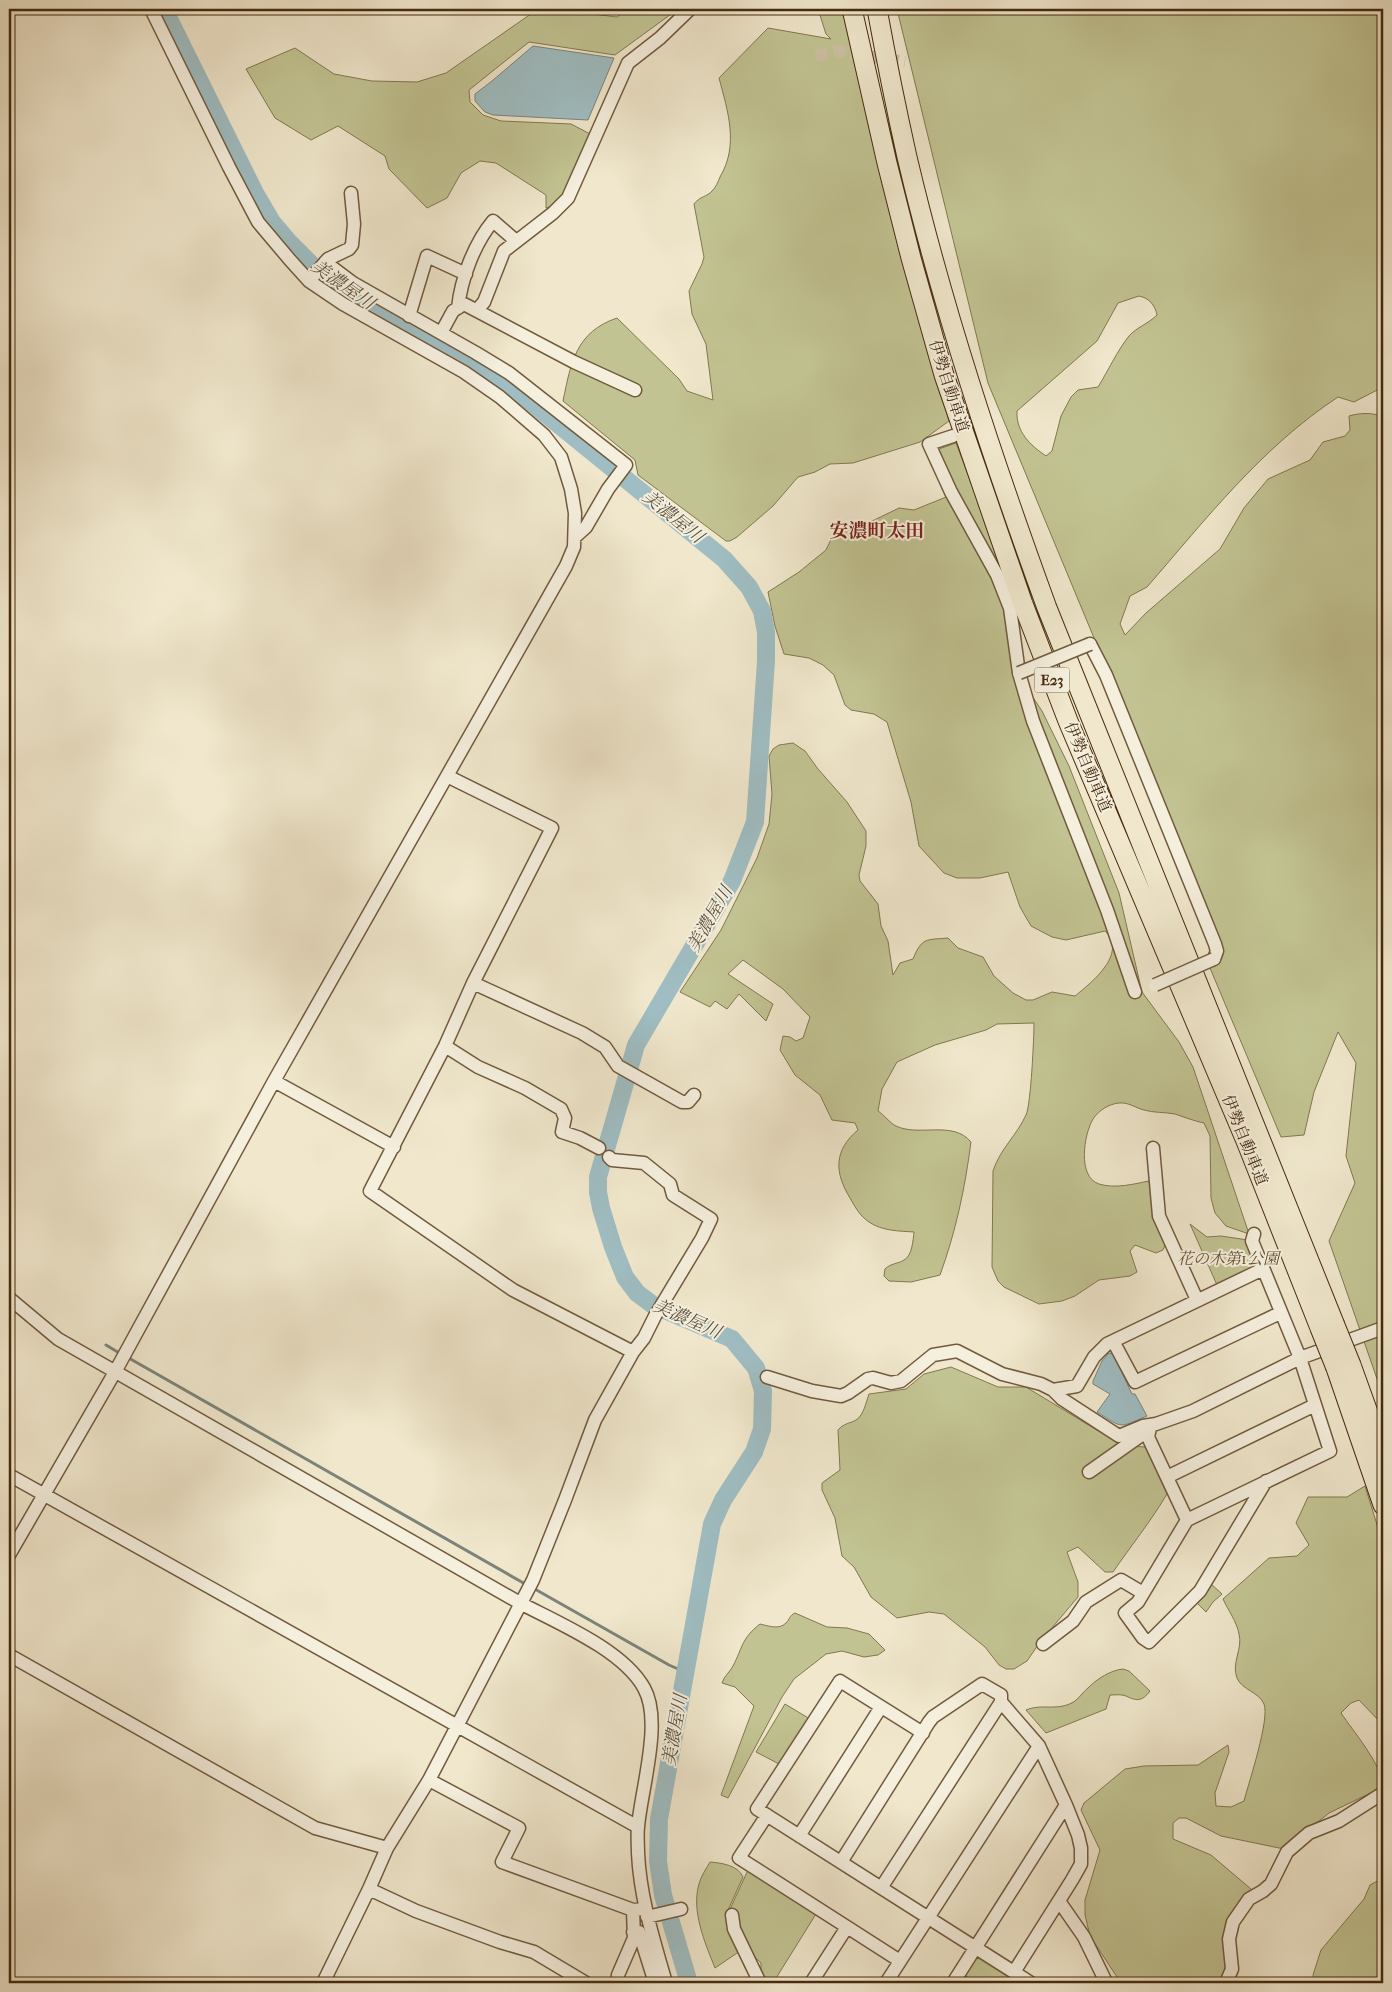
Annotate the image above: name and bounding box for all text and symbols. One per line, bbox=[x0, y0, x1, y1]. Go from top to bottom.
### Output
water label: 美濃屋川 bbox=[307, 256, 380, 315]
street label: 伊勢自動車道 bbox=[925, 337, 973, 435]
water label: 美濃屋川 bbox=[638, 486, 709, 549]
district label: 安濃町太田 bbox=[829, 520, 925, 542]
road number: E23 bbox=[1034, 668, 1070, 692]
street label: 伊勢自動車道 bbox=[1060, 719, 1116, 815]
water label: 美濃屋川 bbox=[683, 881, 738, 955]
street label: 伊勢自動車道 bbox=[1218, 1092, 1272, 1188]
park label: 花の木第1公園 bbox=[1177, 1249, 1282, 1268]
water label: 美濃屋川 bbox=[650, 1295, 726, 1344]
water label: 美濃屋川 bbox=[658, 1691, 692, 1767]

